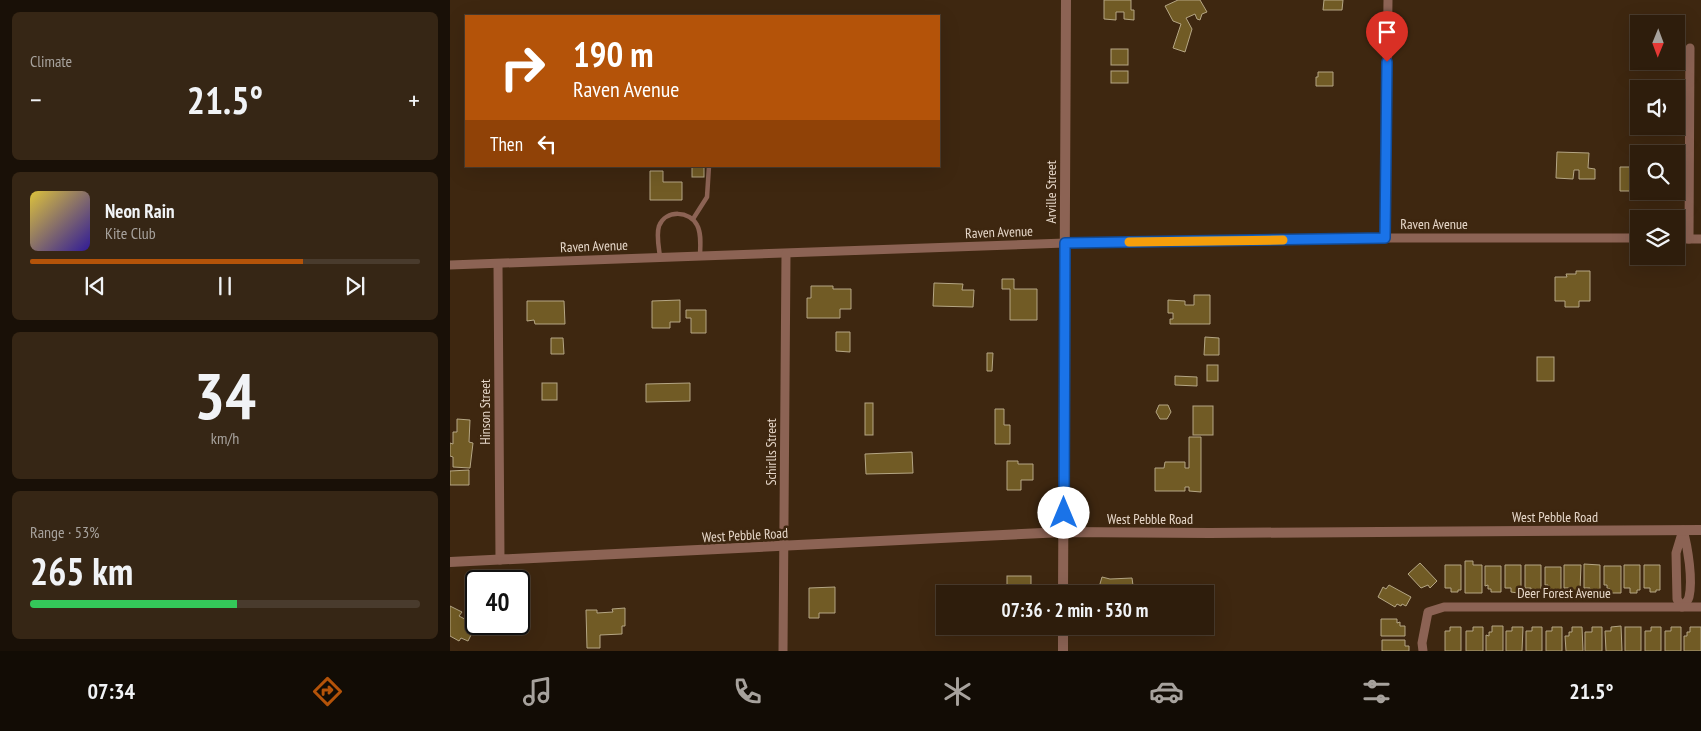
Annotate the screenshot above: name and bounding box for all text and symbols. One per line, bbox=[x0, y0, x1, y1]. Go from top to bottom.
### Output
pin bbox=[1366, 11, 1408, 62]
north arrow bbox=[1630, 15, 1685, 70]
map controls bbox=[1630, 15, 1685, 265]
icon: arrive bbox=[1373, 18, 1401, 46]
text: 190 m bbox=[573, 31, 654, 77]
icon: right bbox=[490, 35, 555, 100]
text: Climate bbox=[30, 51, 72, 71]
text: 21.5° bbox=[187, 75, 263, 124]
text: Raven Avenue bbox=[573, 75, 679, 103]
button: sound bbox=[1630, 80, 1685, 135]
text: − bbox=[30, 81, 42, 118]
text: + bbox=[408, 81, 420, 118]
icon: left bbox=[533, 130, 561, 158]
text: Then bbox=[490, 132, 523, 156]
button: search bbox=[1630, 145, 1685, 200]
street label: Arville Street bbox=[1042, 160, 1060, 224]
text: Neon Rain bbox=[105, 199, 174, 223]
button: layers bbox=[1630, 210, 1685, 265]
street label: Raven Avenue bbox=[1400, 215, 1468, 233]
street label: Raven Avenue bbox=[965, 222, 1033, 242]
text: Kite Club bbox=[105, 223, 156, 243]
street label: Raven Avenue bbox=[560, 236, 628, 256]
icon: previous bbox=[81, 272, 109, 300]
icon: pause bbox=[211, 272, 239, 300]
icon: next bbox=[341, 272, 369, 300]
text: 34 bbox=[194, 353, 256, 437]
street label: Hinson Street bbox=[476, 379, 494, 445]
street label: Schirlls Street bbox=[762, 418, 780, 486]
text: km/h bbox=[211, 428, 239, 448]
position arrow bbox=[1037, 486, 1089, 538]
street label: West Pebble Road bbox=[1512, 508, 1598, 526]
street label: West Pebble Road bbox=[1107, 510, 1193, 528]
text: Range · 53% bbox=[30, 522, 99, 542]
street label: West Pebble Road bbox=[702, 524, 788, 546]
text: 265 km bbox=[30, 546, 133, 595]
speed limit sign: 40 bbox=[465, 570, 530, 635]
street label: Deer Forest Avenue bbox=[1517, 584, 1611, 602]
text: 07:36 · 2 min · 530 m bbox=[1002, 598, 1148, 622]
icon: directions bbox=[310, 674, 345, 709]
icon: music bbox=[520, 674, 555, 709]
icon: phone bbox=[730, 674, 765, 709]
icon: climate bbox=[940, 674, 975, 709]
icon: car bbox=[1149, 674, 1184, 709]
icon: filters bbox=[1359, 674, 1394, 709]
text: 07:34 bbox=[87, 677, 135, 705]
text: 21.5° bbox=[1569, 677, 1614, 705]

